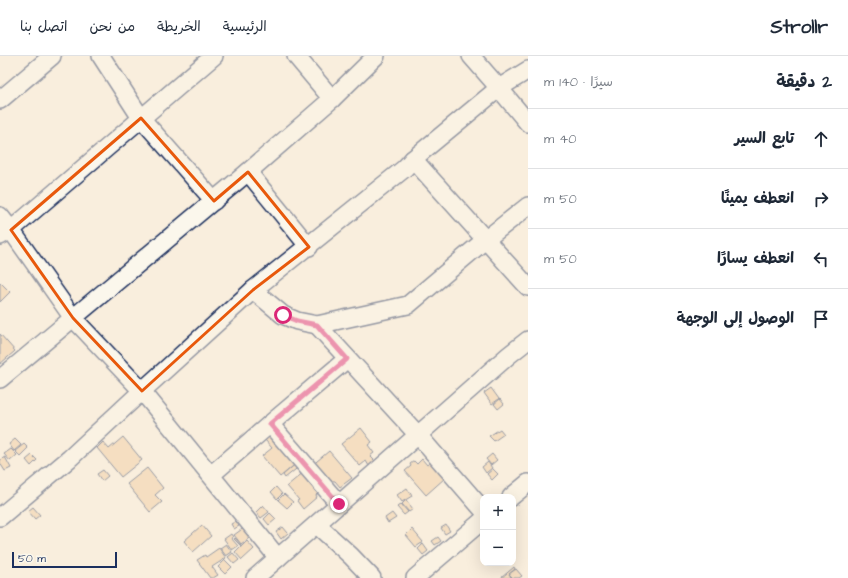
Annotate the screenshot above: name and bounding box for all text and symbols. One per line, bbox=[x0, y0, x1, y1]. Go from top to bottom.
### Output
text: Strollr bbox=[770, 14, 828, 41]
text: اتصل بنا bbox=[20, 17, 67, 37]
text: من نحن bbox=[89, 17, 135, 37]
text: الخريطة bbox=[157, 17, 201, 37]
text: الرئيسية bbox=[223, 17, 267, 37]
text: 2 دقيقة bbox=[776, 70, 832, 94]
text: سيرًا · 140 m bbox=[544, 73, 613, 91]
text: تابع السير bbox=[735, 128, 794, 149]
icon: ahead bbox=[810, 128, 832, 150]
text: 40 m bbox=[544, 130, 576, 148]
text: انعطف يمينًا bbox=[721, 188, 794, 209]
icon: right bbox=[810, 188, 832, 210]
text: 50 m bbox=[544, 190, 577, 208]
text: انعطف يسارًا bbox=[717, 248, 794, 269]
icon: left bbox=[810, 248, 832, 270]
text: 50 m bbox=[544, 250, 577, 268]
route start bbox=[274, 306, 292, 324]
text: الوصول إلى الوجهة bbox=[677, 308, 794, 329]
icon: arrive bbox=[810, 308, 832, 330]
map controls bbox=[480, 494, 516, 566]
button: + bbox=[480, 494, 516, 530]
route end bbox=[330, 495, 348, 513]
button: − bbox=[480, 530, 516, 566]
scale bar bbox=[12, 550, 117, 569]
text: 50 m bbox=[18, 551, 46, 566]

